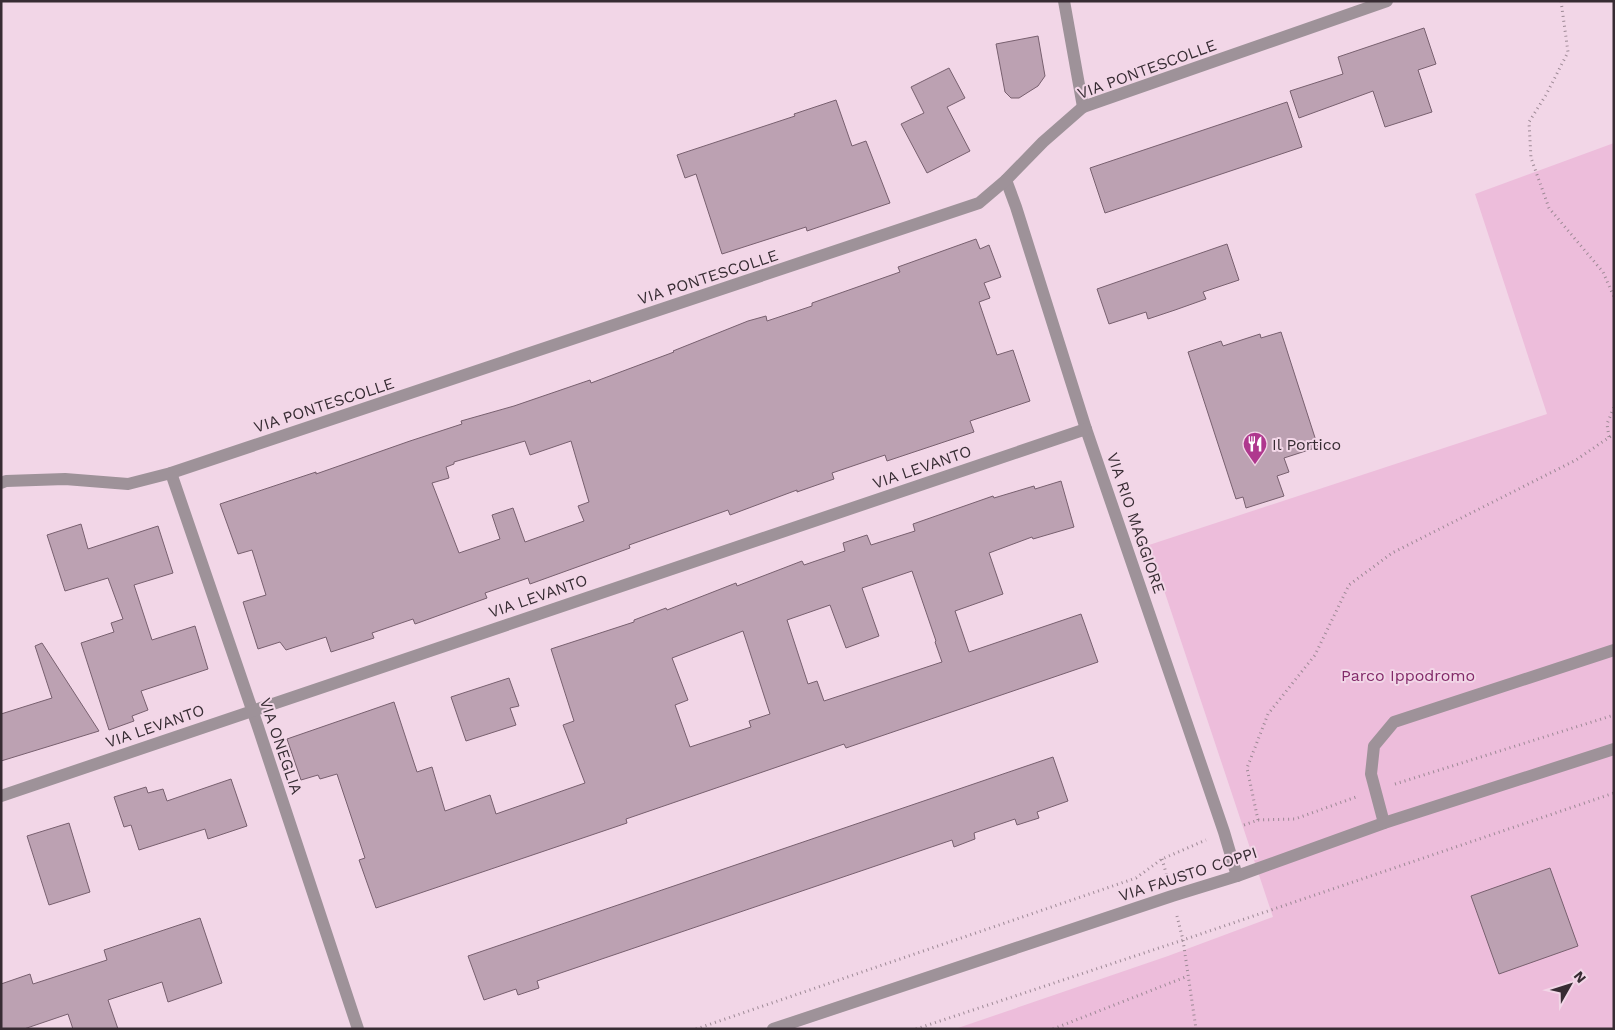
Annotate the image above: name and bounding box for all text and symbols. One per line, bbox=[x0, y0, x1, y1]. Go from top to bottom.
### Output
street label: VIA PONTESCOLLE bbox=[1075, 35, 1219, 103]
street label: VIA PONTESCOLLE bbox=[635, 245, 781, 309]
street label: VIA PONTESCOLLE bbox=[251, 373, 397, 437]
restaurant icon: Il Portico bbox=[1242, 431, 1268, 465]
place label: Il Portico bbox=[1272, 435, 1341, 454]
street label: VIA LEVANTO bbox=[870, 441, 974, 493]
street label: VIA RIO MAGGIORE bbox=[1103, 450, 1169, 596]
street label: VIA LEVANTO bbox=[486, 570, 590, 622]
park label: Parco Ippodromo bbox=[1341, 666, 1475, 685]
street label: VIA ONEGLIA bbox=[256, 695, 307, 797]
street label: VIA LEVANTO bbox=[103, 700, 207, 752]
street label: VIA FAUSTO COPPI bbox=[1116, 843, 1260, 905]
north arrow bbox=[1545, 960, 1595, 1010]
text: N bbox=[1571, 968, 1590, 986]

